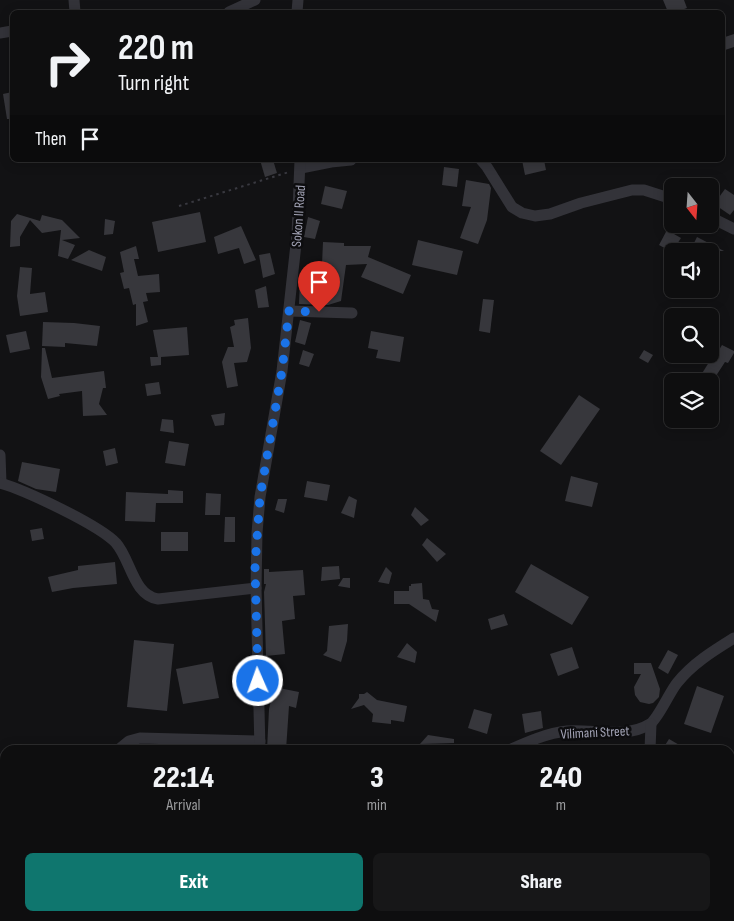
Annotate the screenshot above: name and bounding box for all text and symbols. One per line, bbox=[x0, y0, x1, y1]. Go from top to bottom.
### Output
text: 220 m bbox=[118, 27, 194, 70]
icon: right bbox=[35, 30, 100, 95]
text: Turn right bbox=[118, 70, 189, 97]
icon: arrive bbox=[76, 125, 104, 153]
text: Then bbox=[35, 128, 66, 151]
north arrow bbox=[664, 178, 719, 232]
map controls bbox=[664, 178, 719, 428]
street label: Sokon II Road bbox=[288, 184, 309, 248]
button: sound bbox=[664, 243, 719, 298]
pin bbox=[298, 261, 340, 312]
icon: arrive bbox=[305, 268, 333, 296]
button: search bbox=[664, 308, 719, 363]
button: layers bbox=[664, 373, 719, 428]
position arrow bbox=[231, 654, 283, 706]
street label: Vilimani Street bbox=[560, 722, 630, 743]
text: 22:14 bbox=[153, 760, 214, 796]
text: 3 bbox=[370, 760, 384, 796]
text: 240 bbox=[540, 760, 582, 796]
text: Arrival bbox=[166, 796, 201, 815]
text: min bbox=[367, 796, 387, 815]
text: m bbox=[556, 796, 566, 815]
button: Exit bbox=[25, 853, 363, 911]
button: Share bbox=[373, 853, 710, 911]

